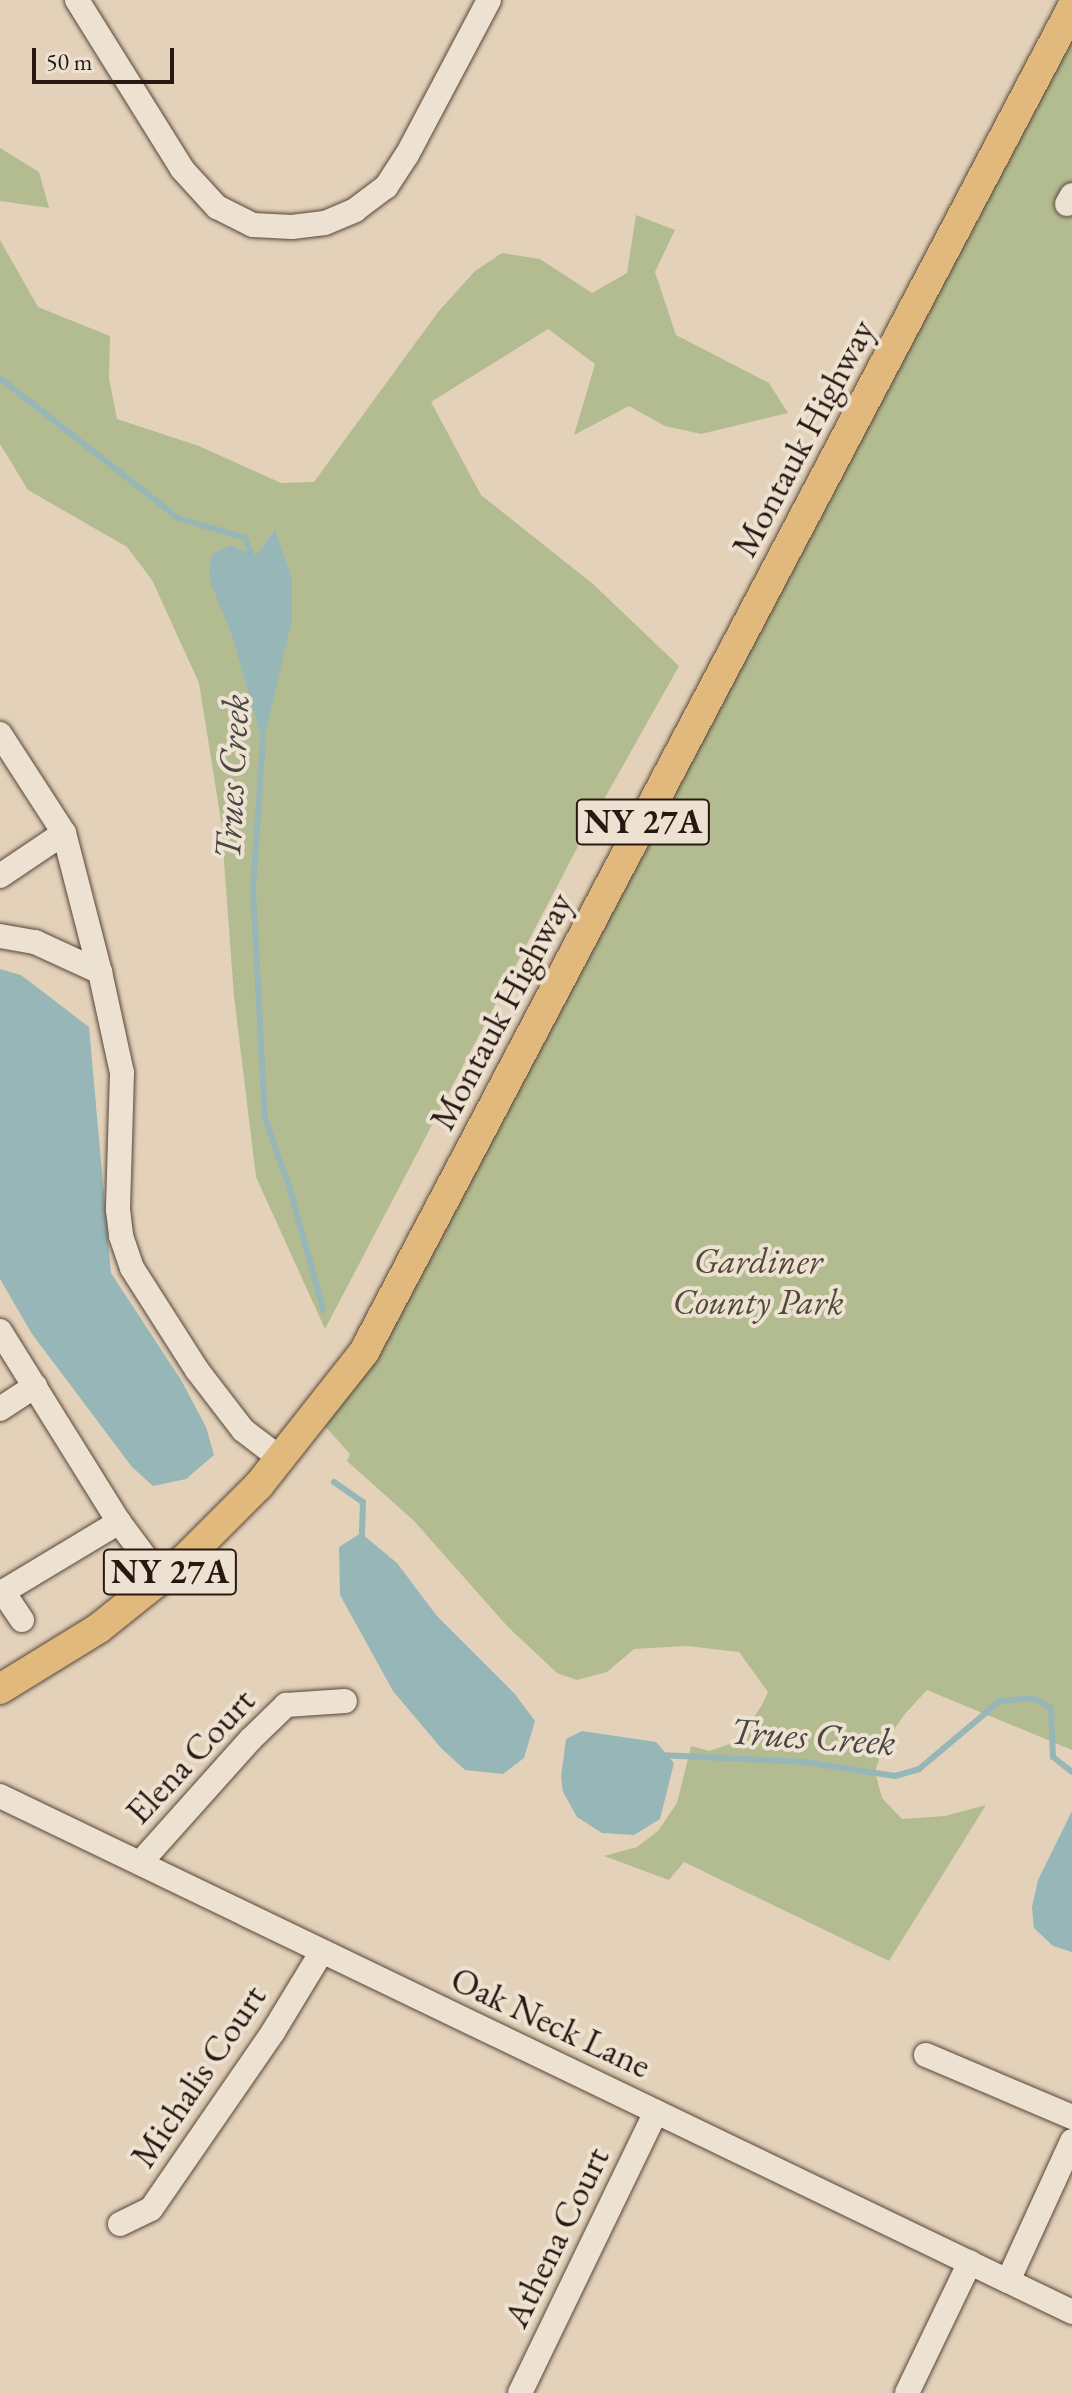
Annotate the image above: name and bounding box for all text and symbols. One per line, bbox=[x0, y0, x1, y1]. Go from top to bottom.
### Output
scale bar bbox=[36, 32, 178, 82]
text: 50 m bbox=[46, 46, 93, 77]
street label: Montauk Highway bbox=[722, 312, 884, 564]
water label: Trues Creek bbox=[204, 693, 258, 861]
road number: NY 27A bbox=[575, 792, 711, 852]
street label: Montauk Highway bbox=[420, 885, 582, 1137]
park label: Gardiner County Park bbox=[672, 1238, 844, 1323]
road number: NY 27A bbox=[102, 1542, 238, 1602]
street label: Elena Court bbox=[116, 1679, 264, 1833]
water label: Trues Creek bbox=[729, 1707, 897, 1765]
street label: Oak Neck Lane bbox=[444, 1957, 658, 2087]
street label: Michalis Court bbox=[121, 1977, 275, 2175]
street label: Athena Court bbox=[494, 2140, 618, 2334]

